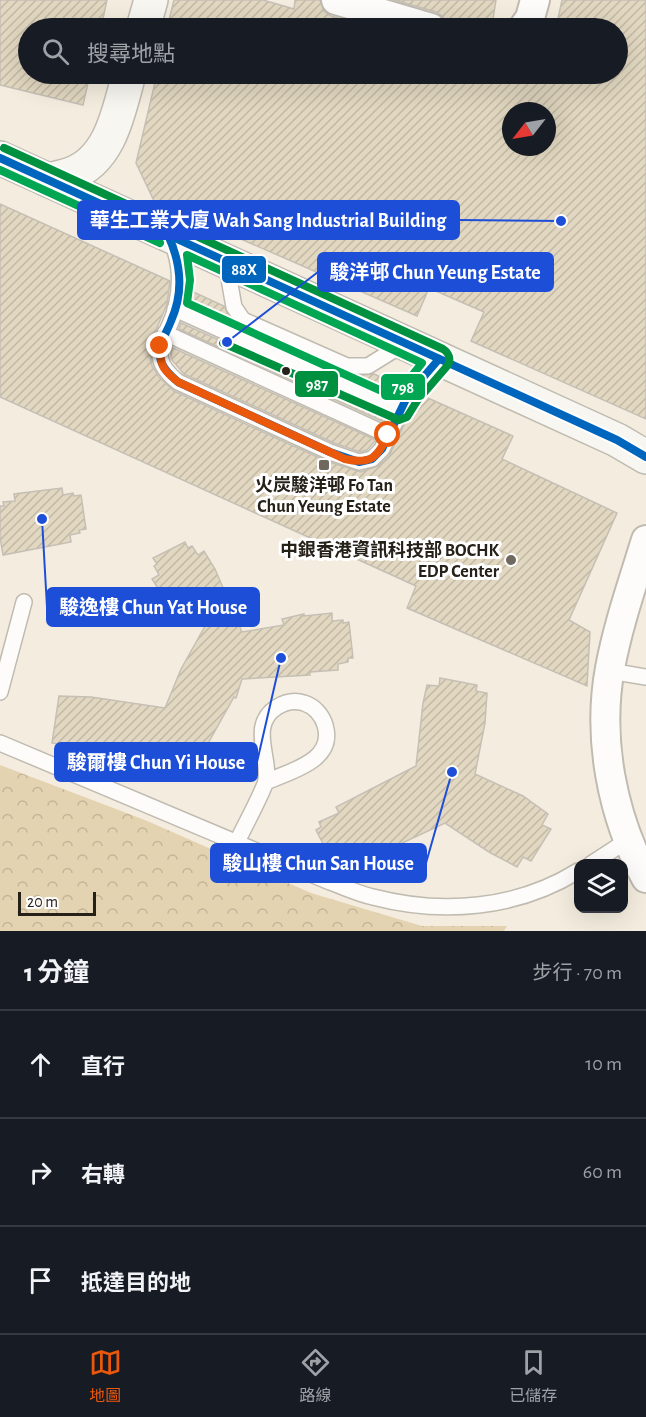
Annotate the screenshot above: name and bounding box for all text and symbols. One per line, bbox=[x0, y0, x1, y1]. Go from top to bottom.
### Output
search box bbox=[18, 18, 628, 84]
icon: search bbox=[39, 35, 72, 68]
text: 搜尋地點 bbox=[87, 43, 175, 65]
north arrow bbox=[502, 102, 556, 156]
callout: 華生工業大廈 Wah Sang Industrial Building bbox=[78, 201, 459, 239]
text: 華生工業大廈 Wah Sang Industrial Building bbox=[90, 209, 447, 231]
callout: 駿洋邨 Chun Yeung Estate bbox=[318, 253, 553, 291]
line badge: 88X bbox=[221, 255, 267, 284]
text: 駿洋邨 Chun Yeung Estate bbox=[329, 261, 541, 283]
text: 88X bbox=[231, 262, 257, 278]
route end bbox=[146, 332, 172, 358]
unlabelled marker bbox=[280, 365, 292, 377]
line badge: 987 bbox=[294, 370, 339, 398]
line badge: 798 bbox=[380, 373, 426, 401]
text: 987 bbox=[306, 377, 328, 393]
text: 798 bbox=[392, 380, 414, 396]
route start bbox=[374, 421, 400, 447]
marker: 火炭駿洋邨 Fo Tan Chun Yeung Estate bbox=[317, 458, 331, 472]
place label: 火炭駿洋邨 Fo Tan Chun Yeung Estate bbox=[255, 475, 393, 516]
place label: 中銀香港資訊科技部 BOCHK EDP Center bbox=[280, 539, 500, 581]
marker: 中銀香港資訊科技部 BOCHK EDP Center bbox=[504, 553, 518, 567]
callout: 駿逸樓 Chun Yat House bbox=[47, 588, 259, 626]
text: 駿逸樓 Chun Yat House bbox=[59, 596, 247, 618]
callout: 駿爾樓 Chun Yi House bbox=[55, 743, 257, 781]
text: 駿爾樓 Chun Yi House bbox=[67, 751, 245, 773]
callout: 駿山樓 Chun San House bbox=[211, 844, 426, 882]
text: 駿山樓 Chun San House bbox=[222, 852, 414, 874]
map controls bbox=[574, 859, 628, 913]
button: layers bbox=[574, 859, 628, 913]
scale bar bbox=[18, 889, 96, 916]
text: 20 m bbox=[27, 894, 58, 910]
text: 1 分鐘 bbox=[24, 960, 89, 986]
text: 步行 · 70 m bbox=[533, 963, 622, 983]
icon: ahead bbox=[24, 1048, 57, 1081]
text: 10 m bbox=[585, 1054, 622, 1074]
text: 直行 bbox=[81, 1056, 125, 1078]
icon: right bbox=[24, 1156, 57, 1189]
text: 60 m bbox=[583, 1162, 622, 1182]
text: 右轉 bbox=[81, 1164, 125, 1186]
icon: arrive bbox=[24, 1264, 57, 1297]
text: 抵達目的地 bbox=[81, 1272, 191, 1294]
tab: 地圖 bbox=[89, 1346, 122, 1406]
tab: 路線 bbox=[299, 1346, 332, 1406]
tab: 已儲存 bbox=[509, 1346, 557, 1406]

